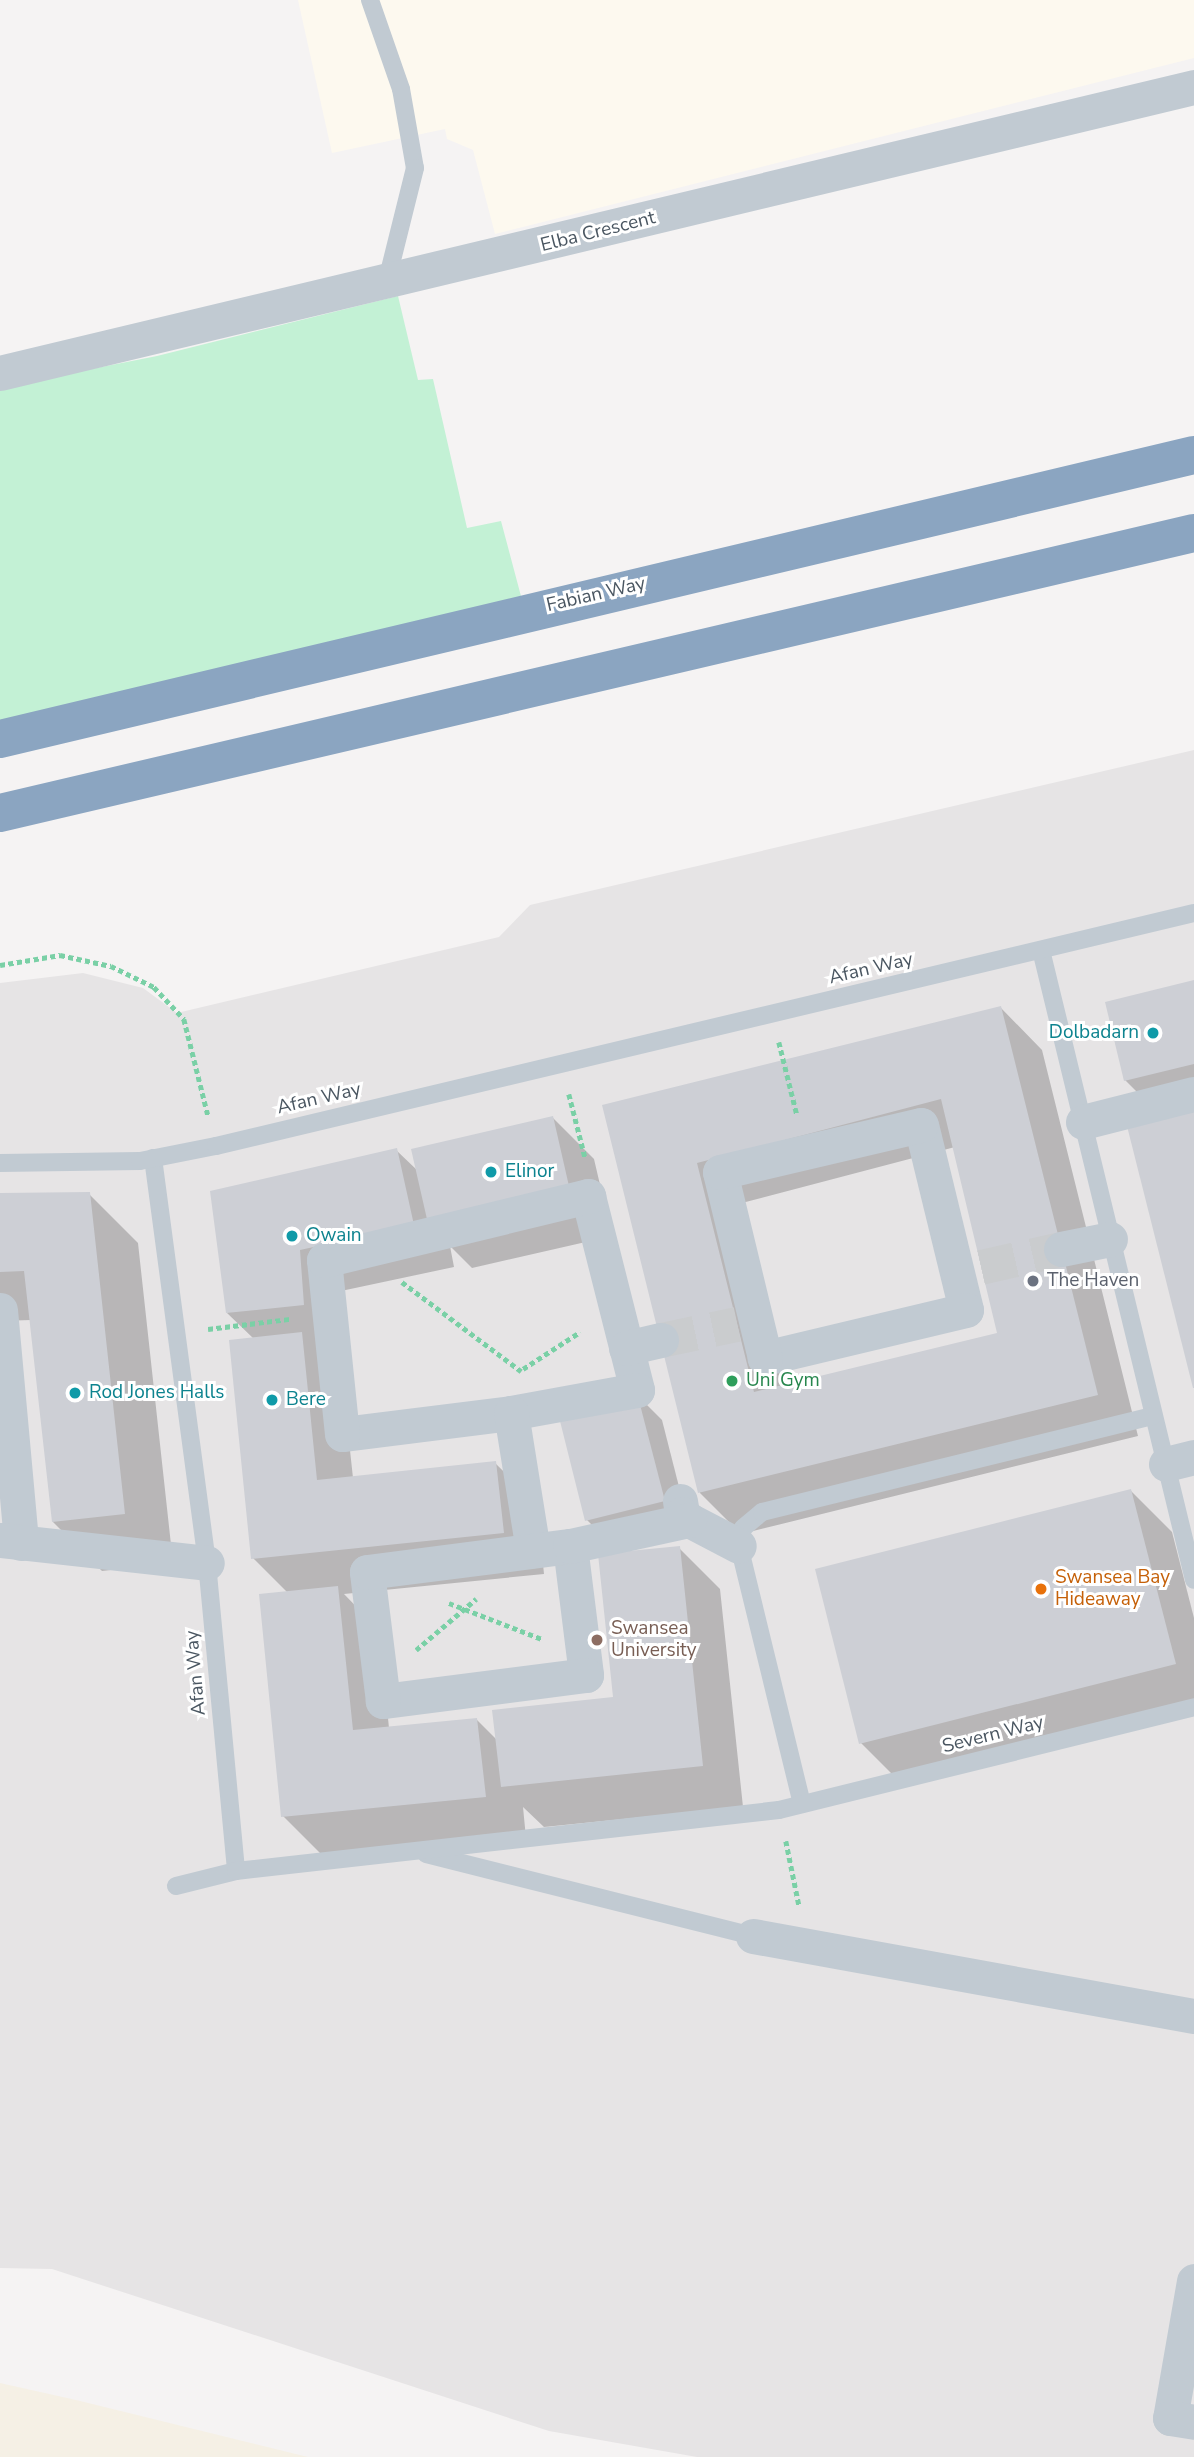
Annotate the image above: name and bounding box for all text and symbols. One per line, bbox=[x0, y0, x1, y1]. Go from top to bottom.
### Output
street label: Elba Crescent bbox=[538, 207, 658, 257]
street label: Fabian Way bbox=[544, 573, 648, 617]
street label: Afan Way bbox=[827, 948, 915, 990]
place label: Dolbadarn bbox=[1049, 1022, 1139, 1044]
marker: Dolbadarn bbox=[1145, 1025, 1161, 1041]
street label: Afan Way bbox=[275, 1078, 363, 1120]
place label: Elinor bbox=[505, 1161, 554, 1183]
marker: Elinor bbox=[483, 1164, 499, 1180]
place label: Owain bbox=[306, 1225, 362, 1247]
marker: Owain bbox=[284, 1228, 300, 1244]
place label: The Haven bbox=[1047, 1270, 1139, 1292]
marker: The Haven bbox=[1025, 1273, 1041, 1289]
place label: Uni Gym bbox=[746, 1370, 820, 1392]
marker: Uni Gym bbox=[724, 1373, 740, 1389]
place label: Rod Jones Halls bbox=[89, 1382, 224, 1404]
marker: Rod Jones Halls bbox=[67, 1385, 83, 1401]
place label: Bere bbox=[286, 1389, 326, 1411]
marker: Bere bbox=[264, 1392, 280, 1408]
place label: Swansea Bay Hideaway bbox=[1055, 1567, 1170, 1611]
marker: Swansea Bay Hideaway bbox=[1033, 1581, 1049, 1597]
place label: Swansea University bbox=[611, 1618, 697, 1662]
street label: Afan Way bbox=[181, 1630, 211, 1716]
marker: Swansea University bbox=[589, 1632, 605, 1648]
street label: Severn Way bbox=[940, 1711, 1046, 1759]

